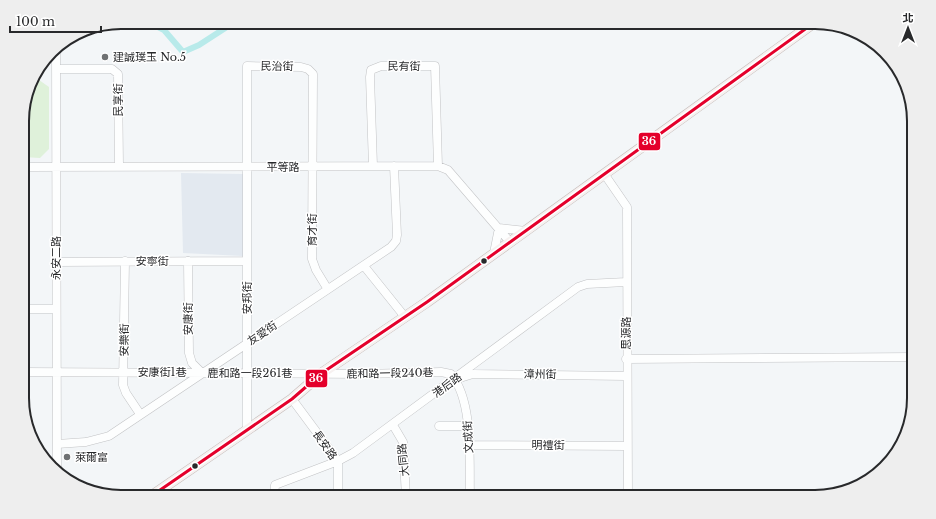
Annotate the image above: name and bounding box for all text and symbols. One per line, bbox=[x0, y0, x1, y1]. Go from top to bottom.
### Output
scale bar bbox=[10, 8, 101, 34]
north arrow bbox=[888, 8, 928, 48]
text: 北 bbox=[903, 11, 914, 25]
text: 100 m bbox=[16, 14, 55, 29]
place label: 建誠璞玉 No.5 bbox=[113, 50, 186, 64]
marker: 建誠璞玉 No.5 bbox=[100, 52, 110, 62]
street label: 民治街 bbox=[260, 59, 294, 73]
street label: 民有街 bbox=[387, 59, 421, 73]
street label: 民享街 bbox=[111, 84, 125, 117]
line badge: 36 bbox=[638, 132, 661, 151]
text: 36 bbox=[642, 134, 656, 148]
street label: 平等路 bbox=[267, 160, 300, 174]
street label: 育才街 bbox=[305, 214, 319, 247]
street label: 永安二路 bbox=[49, 236, 63, 280]
street label: 安寧街 bbox=[136, 254, 169, 268]
unlabelled marker bbox=[479, 256, 489, 266]
street label: 安邦街 bbox=[240, 282, 254, 315]
street label: 安康街 bbox=[181, 303, 195, 336]
street label: 思源路 bbox=[619, 317, 633, 350]
street label: 友愛街 bbox=[244, 318, 280, 348]
street label: 安樂街 bbox=[117, 323, 131, 357]
street label: 安康街1巷 bbox=[138, 365, 186, 379]
street label: 鹿和路一段240巷 bbox=[346, 365, 434, 381]
street label: 鹿和路一段261巷 bbox=[208, 366, 292, 380]
street label: 漳州街 bbox=[523, 367, 557, 381]
line badge: 36 bbox=[305, 369, 328, 388]
street label: 港后路 bbox=[430, 370, 464, 400]
text: 36 bbox=[309, 371, 323, 385]
street label: 文成街 bbox=[460, 420, 476, 454]
street label: 長安路 bbox=[310, 427, 340, 463]
street label: 明禮街 bbox=[532, 438, 565, 452]
street label: 大同路 bbox=[394, 443, 412, 477]
place label: 萊爾富 bbox=[75, 450, 108, 464]
marker: 萊爾富 bbox=[62, 452, 72, 462]
unlabelled marker bbox=[190, 461, 200, 471]

